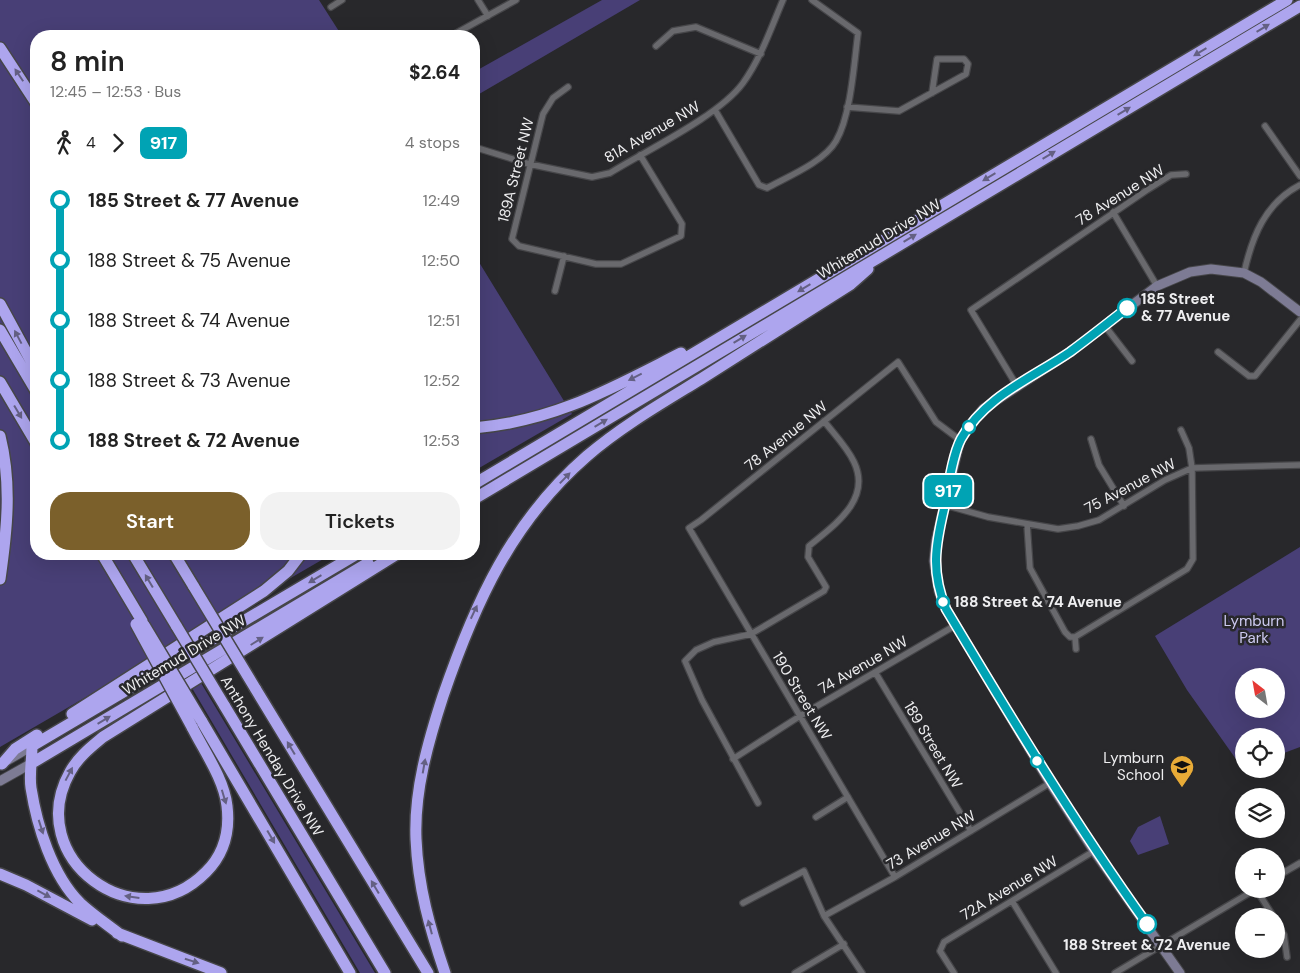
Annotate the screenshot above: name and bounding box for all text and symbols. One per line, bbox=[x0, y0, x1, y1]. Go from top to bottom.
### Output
one-way arrow bbox=[1257, 23, 1270, 32]
text: 8 min bbox=[50, 43, 125, 80]
one-way arrow bbox=[1193, 47, 1206, 56]
text: $2.64 bbox=[409, 60, 460, 85]
one-way arrow bbox=[14, 68, 24, 81]
text: 12:45 – 12:53 · Bus bbox=[50, 81, 181, 102]
street label: 81A Avenue NW bbox=[601, 96, 704, 167]
one-way arrow bbox=[1117, 106, 1130, 115]
street label: 189A Street NW bbox=[493, 115, 539, 225]
icon: walk bbox=[50, 129, 78, 157]
icon: forward bbox=[104, 129, 132, 157]
text: 917 bbox=[150, 131, 177, 155]
text: 4 bbox=[86, 132, 96, 153]
text: 4 stops bbox=[405, 132, 460, 153]
one-way arrow bbox=[1043, 150, 1056, 159]
street label: 78 Avenue NW bbox=[1072, 160, 1168, 230]
one-way arrow bbox=[982, 173, 995, 182]
text: 185 Street & 77 Avenue bbox=[88, 188, 299, 213]
text: 12:49 bbox=[423, 190, 460, 211]
street label: Whitemud Drive NW bbox=[814, 194, 945, 284]
one-way arrow bbox=[903, 234, 916, 243]
text: 188 Street & 75 Avenue bbox=[88, 248, 291, 273]
text: 12:50 bbox=[422, 250, 460, 271]
one-way arrow bbox=[798, 283, 811, 292]
place label: 185 Street & 77 Avenue bbox=[1141, 289, 1230, 326]
marker: 185 Street & 77 Avenue bbox=[1117, 298, 1137, 318]
text: 188 Street & 74 Avenue bbox=[88, 308, 290, 333]
text: 12:51 bbox=[428, 310, 460, 331]
one-way arrow bbox=[14, 330, 22, 344]
one-way arrow bbox=[734, 335, 747, 344]
text: 188 Street & 73 Avenue bbox=[88, 368, 290, 393]
text: 12:52 bbox=[424, 370, 460, 391]
one-way arrow bbox=[627, 373, 642, 381]
street label: 78 Avenue NW bbox=[741, 396, 832, 475]
one-way arrow bbox=[14, 406, 23, 419]
one-way arrow bbox=[594, 418, 607, 427]
unlabelled marker bbox=[962, 420, 976, 434]
text: 188 Street & 72 Avenue bbox=[88, 428, 300, 453]
text: 12:53 bbox=[423, 430, 460, 451]
street label: 75 Avenue NW bbox=[1081, 453, 1180, 518]
one-way arrow bbox=[558, 473, 570, 485]
line badge: 917 bbox=[919, 475, 977, 507]
text: 917 bbox=[934, 479, 962, 503]
button: Start bbox=[50, 492, 250, 550]
button: Tickets bbox=[260, 492, 460, 550]
one-way arrow bbox=[145, 574, 154, 587]
one-way arrow bbox=[308, 574, 321, 583]
place label: 188 Street & 74 Avenue bbox=[954, 592, 1122, 612]
marker: 188 Street & 74 Avenue bbox=[936, 595, 950, 609]
one-way arrow bbox=[470, 605, 478, 619]
street label: Whitemud Drive NW bbox=[119, 610, 250, 700]
park label: Lymburn Park bbox=[1224, 611, 1284, 648]
street label: 74 Avenue NW bbox=[815, 631, 912, 699]
one-way arrow bbox=[250, 636, 263, 646]
street label: 190 Street NW bbox=[768, 648, 836, 744]
north arrow bbox=[1235, 668, 1285, 718]
map controls bbox=[1235, 668, 1285, 958]
street label: Anthony Henday Drive NW bbox=[216, 672, 328, 840]
street label: 189 Street NW bbox=[899, 698, 967, 793]
one-way arrow bbox=[97, 715, 110, 724]
button: locate bbox=[1235, 728, 1285, 778]
one-way arrow bbox=[286, 741, 295, 754]
place label: Lymburn School bbox=[1103, 748, 1164, 785]
unlabelled marker bbox=[1030, 754, 1044, 768]
school or university icon: Lymburn School bbox=[1169, 754, 1195, 788]
one-way arrow bbox=[420, 759, 428, 774]
one-way arrow bbox=[65, 767, 73, 782]
button: layers bbox=[1235, 788, 1285, 838]
one-way arrow bbox=[221, 789, 229, 804]
street label: 73 Avenue NW bbox=[883, 805, 980, 874]
one-way arrow bbox=[38, 820, 46, 835]
one-way arrow bbox=[266, 831, 275, 844]
button: + bbox=[1235, 848, 1285, 898]
street label: 72A Avenue NW bbox=[957, 851, 1062, 925]
one-way arrow bbox=[370, 880, 379, 893]
one-way arrow bbox=[37, 890, 51, 898]
one-way arrow bbox=[124, 893, 140, 901]
button: − bbox=[1235, 908, 1285, 958]
marker: 188 Street & 72 Avenue bbox=[1137, 914, 1157, 934]
one-way arrow bbox=[425, 919, 433, 934]
place label: 188 Street & 72 Avenue bbox=[1063, 935, 1231, 955]
one-way arrow bbox=[185, 957, 200, 965]

